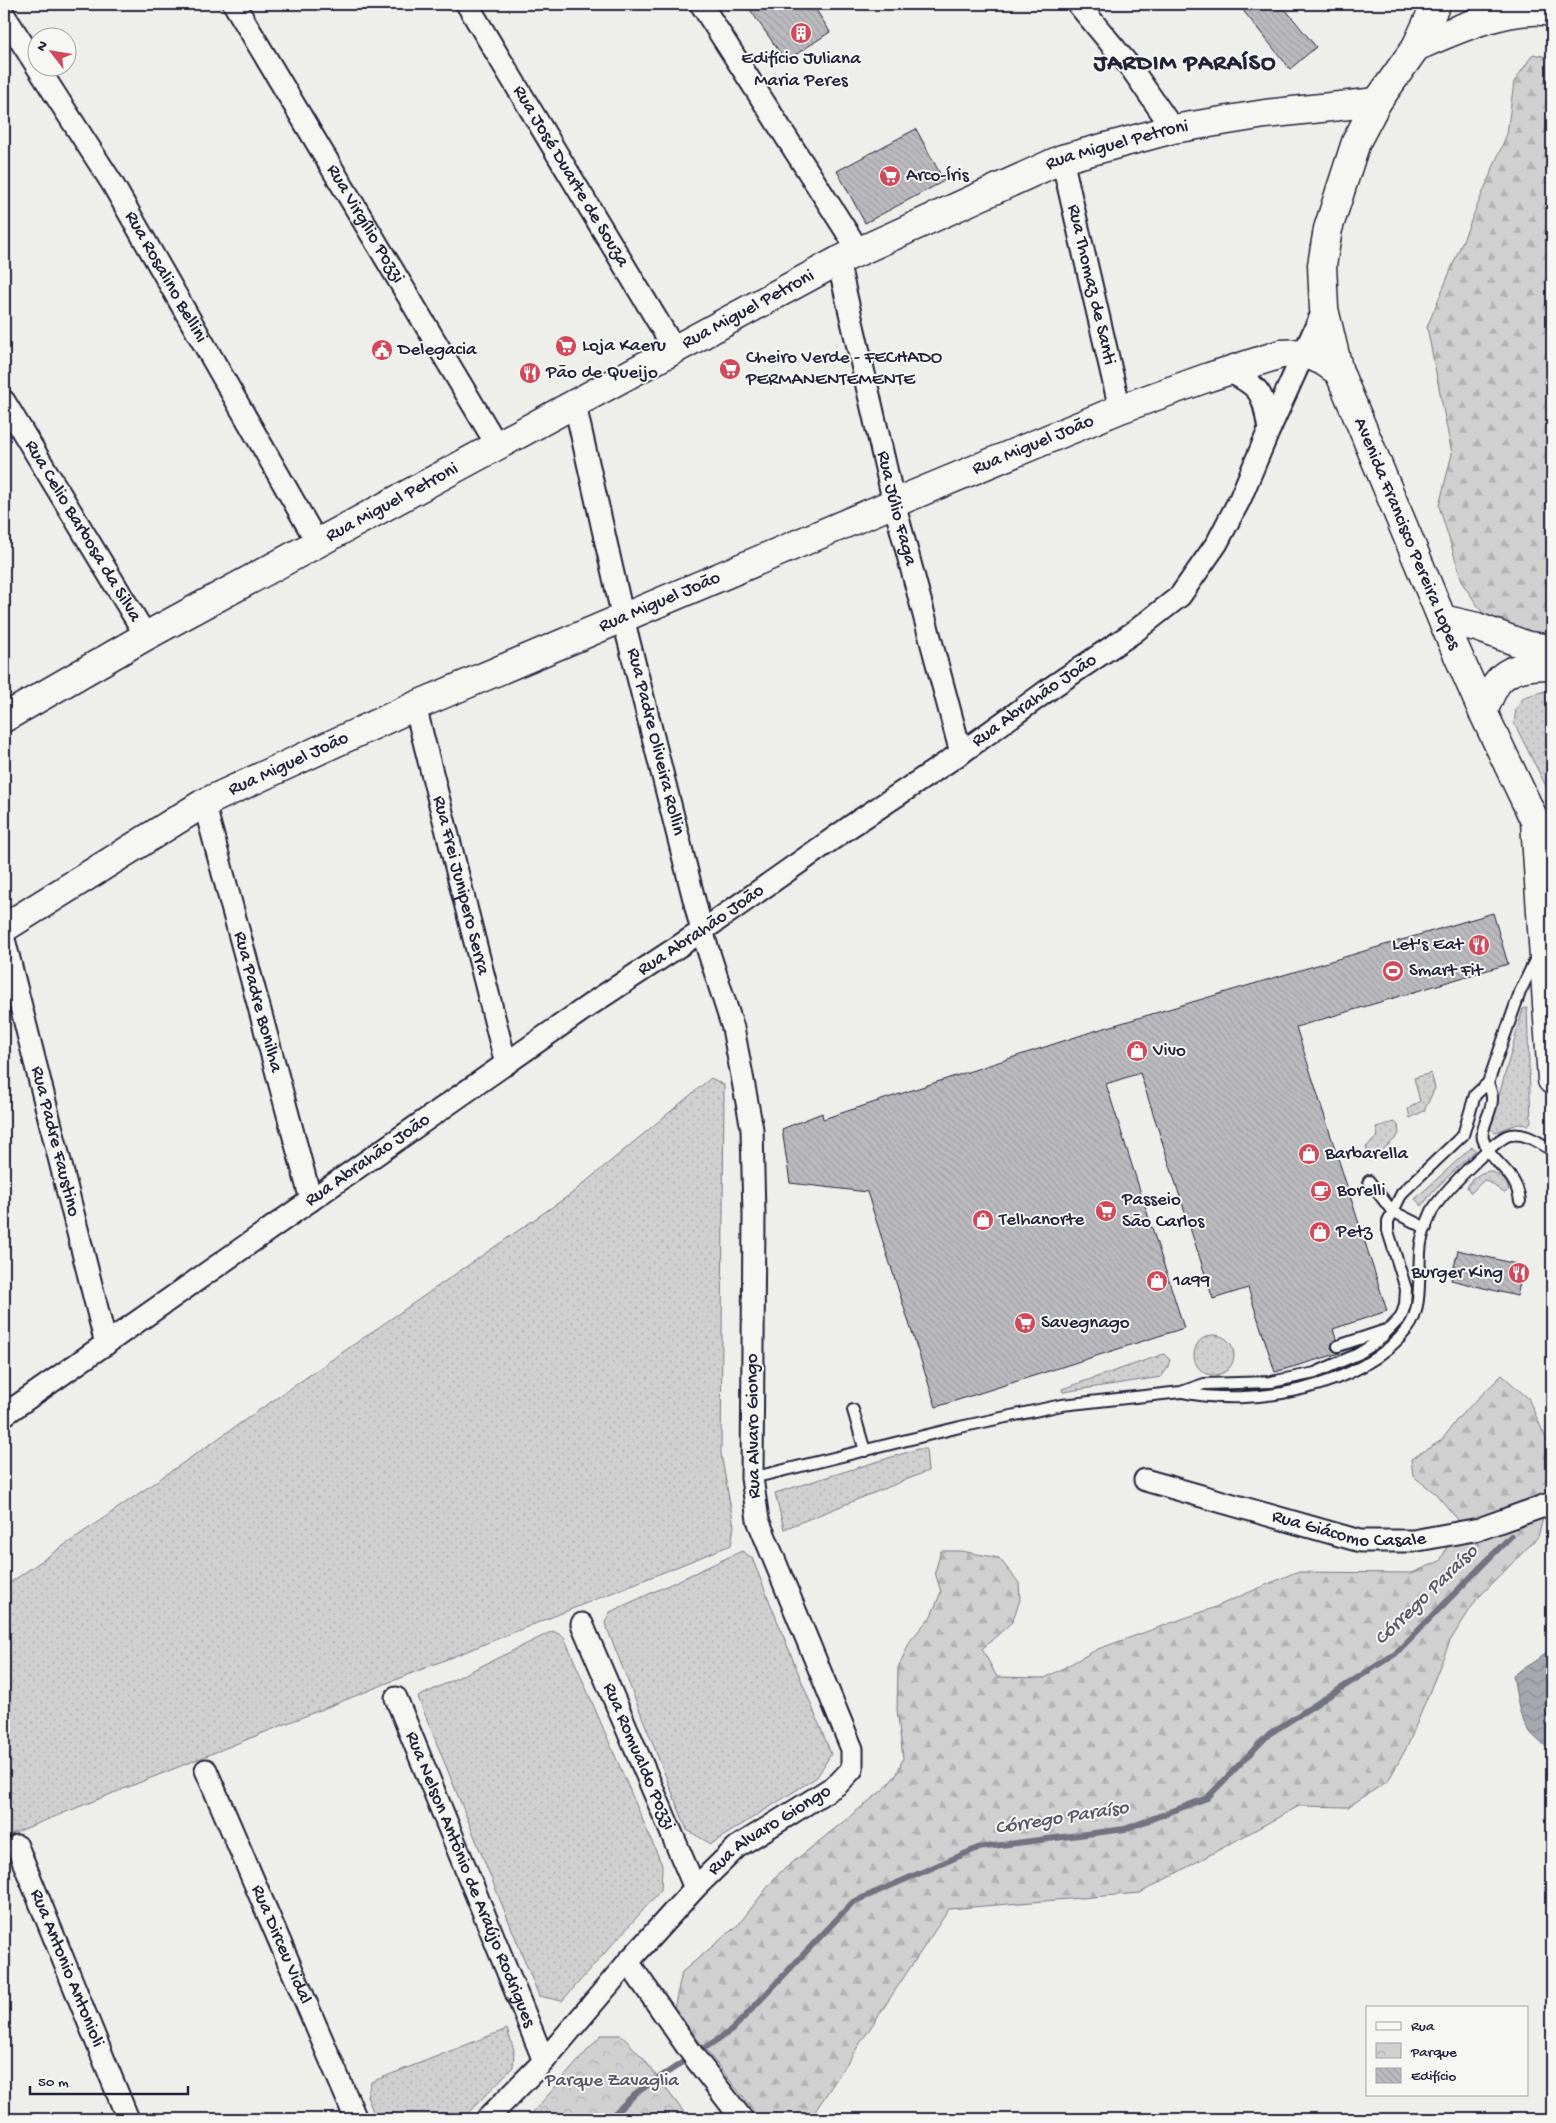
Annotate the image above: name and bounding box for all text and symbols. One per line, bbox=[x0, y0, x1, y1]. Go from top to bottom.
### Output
building icon: Edifício Juliana Maria Peres bbox=[789, 21, 813, 45]
north arrow bbox=[28, 28, 78, 78]
text: N bbox=[33, 38, 53, 55]
place label: Edifício Juliana Maria Peres bbox=[741, 48, 862, 93]
district label: JARDIM PARAÍSO bbox=[1093, 50, 1276, 79]
street label: Rua José Duarte de Souza bbox=[507, 81, 635, 273]
street label: Rua Miguel Petroni bbox=[1042, 115, 1190, 176]
street label: Rua Virgílio Pozzi bbox=[321, 160, 409, 287]
supermarket icon: Arco-Íris bbox=[878, 164, 902, 188]
place label: Arco-Íris bbox=[906, 165, 970, 188]
street label: Rua Thomaz de Santi bbox=[1061, 202, 1121, 367]
street label: Rua Rosalino Bellini bbox=[119, 207, 212, 347]
street label: Rua Miguel Petroni bbox=[678, 264, 819, 355]
supermarket icon: Loja Kaeru bbox=[554, 334, 578, 358]
place label: Loja Kaeru bbox=[582, 335, 666, 358]
public building icon: Delegacia bbox=[370, 338, 394, 362]
place label: Delegacia bbox=[396, 339, 478, 362]
place label: Cheiro Verde - FECHADO PERMANENTEMENTE bbox=[745, 347, 943, 392]
supermarket icon: Cheiro Verde - FECHADO PERMANENTEMENTE bbox=[718, 357, 742, 381]
restaurant icon: Pão de Queijo bbox=[518, 361, 542, 385]
place label: Pão de Queijo bbox=[545, 362, 658, 385]
street label: Rua Miguel João bbox=[969, 410, 1098, 481]
street label: Avenida Francisco Pereira Lopes bbox=[1348, 414, 1466, 654]
street label: Rua Celio Barbosa da Silva bbox=[19, 436, 147, 627]
street label: Rua Júlio Faga bbox=[871, 449, 922, 569]
street label: Rua Miguel Petroni bbox=[322, 457, 462, 548]
street label: Rua Miguel João bbox=[596, 566, 724, 638]
street label: Rua Padre Oliveira Rollin bbox=[621, 646, 689, 838]
street label: Rua Abrahão João bbox=[967, 648, 1102, 753]
street label: Rua Miguel João bbox=[225, 726, 353, 802]
street label: Rua Frei Junipero Serra bbox=[427, 793, 495, 979]
street label: Rua Abrahão João bbox=[633, 879, 769, 982]
street label: Rua Padre Bonilha bbox=[228, 929, 288, 1076]
restaurant icon: Let's Eat bbox=[1467, 933, 1491, 957]
place label: Let's Eat bbox=[1392, 934, 1465, 957]
sports icon: Smart Fit bbox=[1381, 959, 1405, 983]
place label: Smart Fit bbox=[1409, 960, 1485, 983]
shop icon: Vivo bbox=[1125, 1039, 1149, 1063]
place label: Vivo bbox=[1152, 1040, 1186, 1063]
street label: Rua Padre Faustino bbox=[25, 1064, 85, 1219]
street label: Rua Abrahão João bbox=[301, 1108, 435, 1212]
shop icon: Barbarella bbox=[1297, 1142, 1321, 1166]
place label: Barbarella bbox=[1324, 1143, 1409, 1166]
cafe icon: Borelli bbox=[1309, 1179, 1333, 1203]
place label: Borelli bbox=[1336, 1180, 1386, 1203]
place label: Passeio São Carlos bbox=[1121, 1189, 1205, 1234]
supermarket icon: Passeio São Carlos bbox=[1094, 1199, 1118, 1223]
shop icon: Telhanorte bbox=[971, 1208, 995, 1232]
place label: Telhanorte bbox=[998, 1209, 1084, 1232]
shop icon: Petz bbox=[1308, 1220, 1332, 1244]
place label: Petz bbox=[1335, 1221, 1373, 1244]
restaurant icon: Burger King bbox=[1507, 1261, 1531, 1285]
place label: Burger King bbox=[1410, 1262, 1503, 1285]
shop icon: 1a99 bbox=[1145, 1269, 1169, 1293]
place label: 1a99 bbox=[1172, 1270, 1211, 1293]
supermarket icon: Savegnago bbox=[1013, 1311, 1037, 1335]
place label: Savegnago bbox=[1041, 1312, 1130, 1335]
street label: Rua Alvaro Giongo bbox=[741, 1353, 767, 1499]
street label: Rua Giácomo Casale bbox=[1269, 1505, 1428, 1553]
water label: Córrego Paraíso bbox=[1371, 1540, 1485, 1651]
street label: Rua Romualdo Pozzi bbox=[597, 1679, 680, 1833]
street label: Rua Nelson Antônio de Araújo Rodrigues bbox=[399, 1728, 541, 2032]
street label: Rua Alvaro Giongo bbox=[703, 1780, 836, 1881]
water label: Córrego Paraíso bbox=[994, 1797, 1132, 1841]
street label: Rua Dirceu Vidal bbox=[245, 1881, 317, 2008]
street label: Rua Antonio Antonioli bbox=[24, 1886, 109, 2051]
legend bbox=[1366, 2006, 1528, 2096]
text: Rua bbox=[1411, 2018, 1435, 2036]
text: Parque bbox=[1410, 2044, 1457, 2062]
scale bar bbox=[30, 2063, 188, 2095]
text: Edifício bbox=[1411, 2068, 1457, 2086]
park label: Parque Zavaglia bbox=[544, 2070, 680, 2093]
text: 50 m bbox=[38, 2074, 69, 2092]

